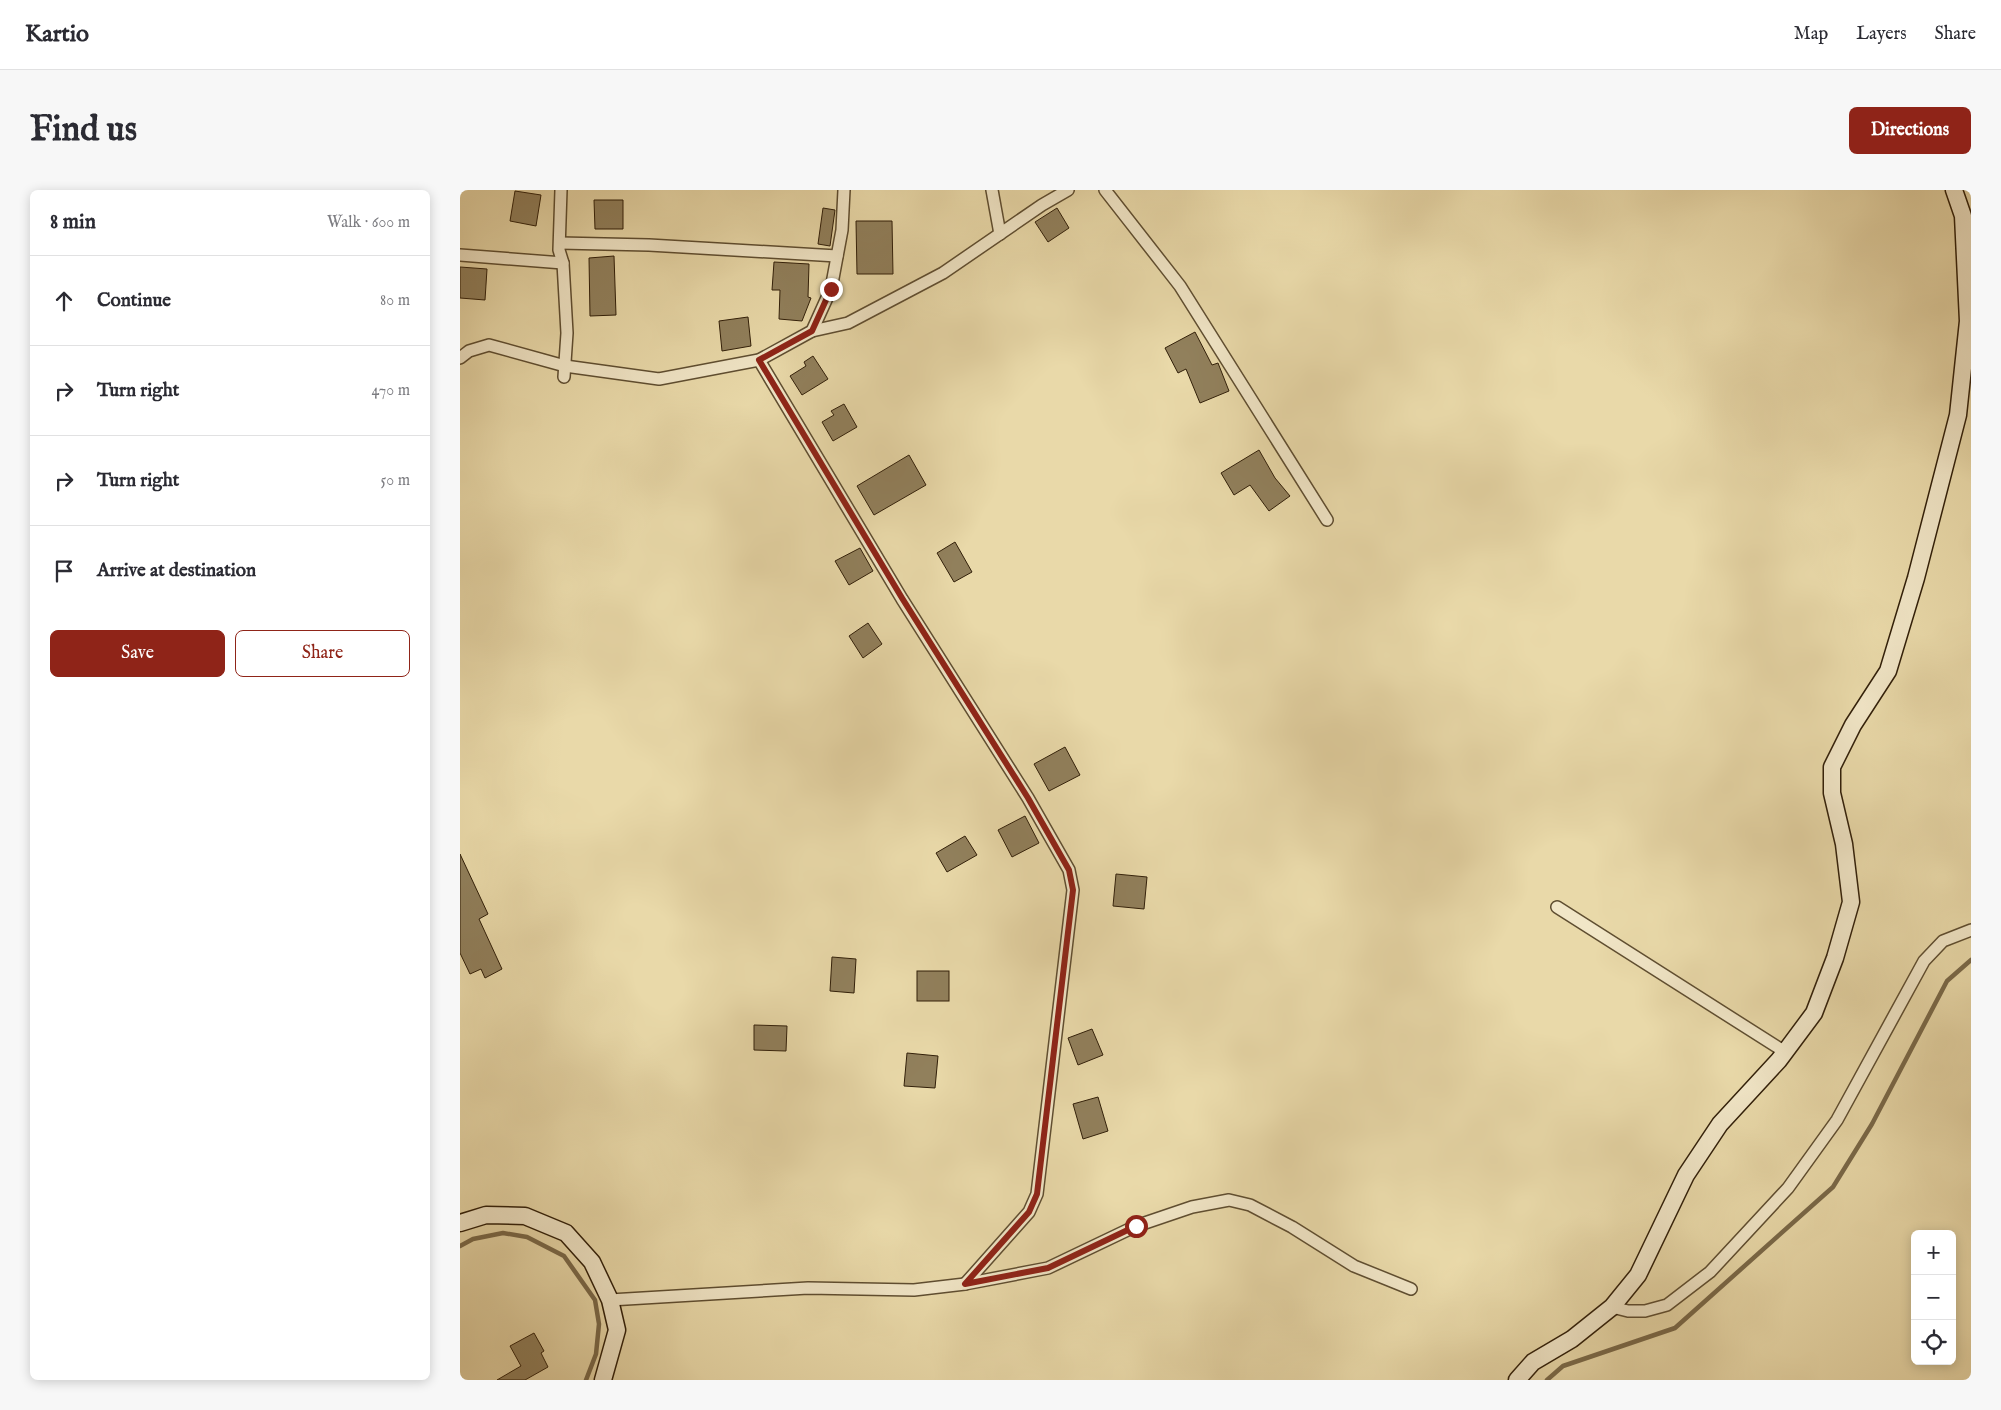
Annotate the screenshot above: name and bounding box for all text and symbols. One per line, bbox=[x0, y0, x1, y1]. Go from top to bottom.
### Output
text: Kartio bbox=[25, 19, 89, 50]
text: Map bbox=[1794, 23, 1828, 46]
text: Layers bbox=[1856, 23, 1907, 46]
text: Share bbox=[1935, 23, 1976, 46]
button: Directions bbox=[1849, 107, 1971, 154]
text: Find us bbox=[30, 108, 137, 153]
text: 8 min bbox=[50, 209, 96, 236]
text: Walk · 600 m bbox=[327, 213, 410, 233]
route end bbox=[820, 278, 843, 301]
icon: ahead bbox=[50, 287, 78, 315]
text: Continue bbox=[97, 289, 171, 313]
text: 80 m bbox=[380, 291, 410, 311]
icon: right bbox=[50, 377, 78, 405]
text: Turn right bbox=[97, 379, 179, 403]
text: 470 m bbox=[371, 381, 410, 401]
icon: right bbox=[50, 467, 78, 495]
text: Turn right bbox=[97, 469, 179, 493]
text: 50 m bbox=[381, 471, 410, 491]
icon: arrive bbox=[50, 557, 78, 585]
text: Arrive at destination bbox=[97, 559, 256, 583]
button: Save bbox=[50, 630, 225, 677]
button: Share bbox=[235, 630, 410, 677]
route start bbox=[1125, 1215, 1148, 1238]
map controls bbox=[1911, 1230, 1956, 1365]
button: + bbox=[1911, 1230, 1956, 1275]
button: − bbox=[1911, 1275, 1956, 1320]
button: locate bbox=[1911, 1320, 1956, 1365]

